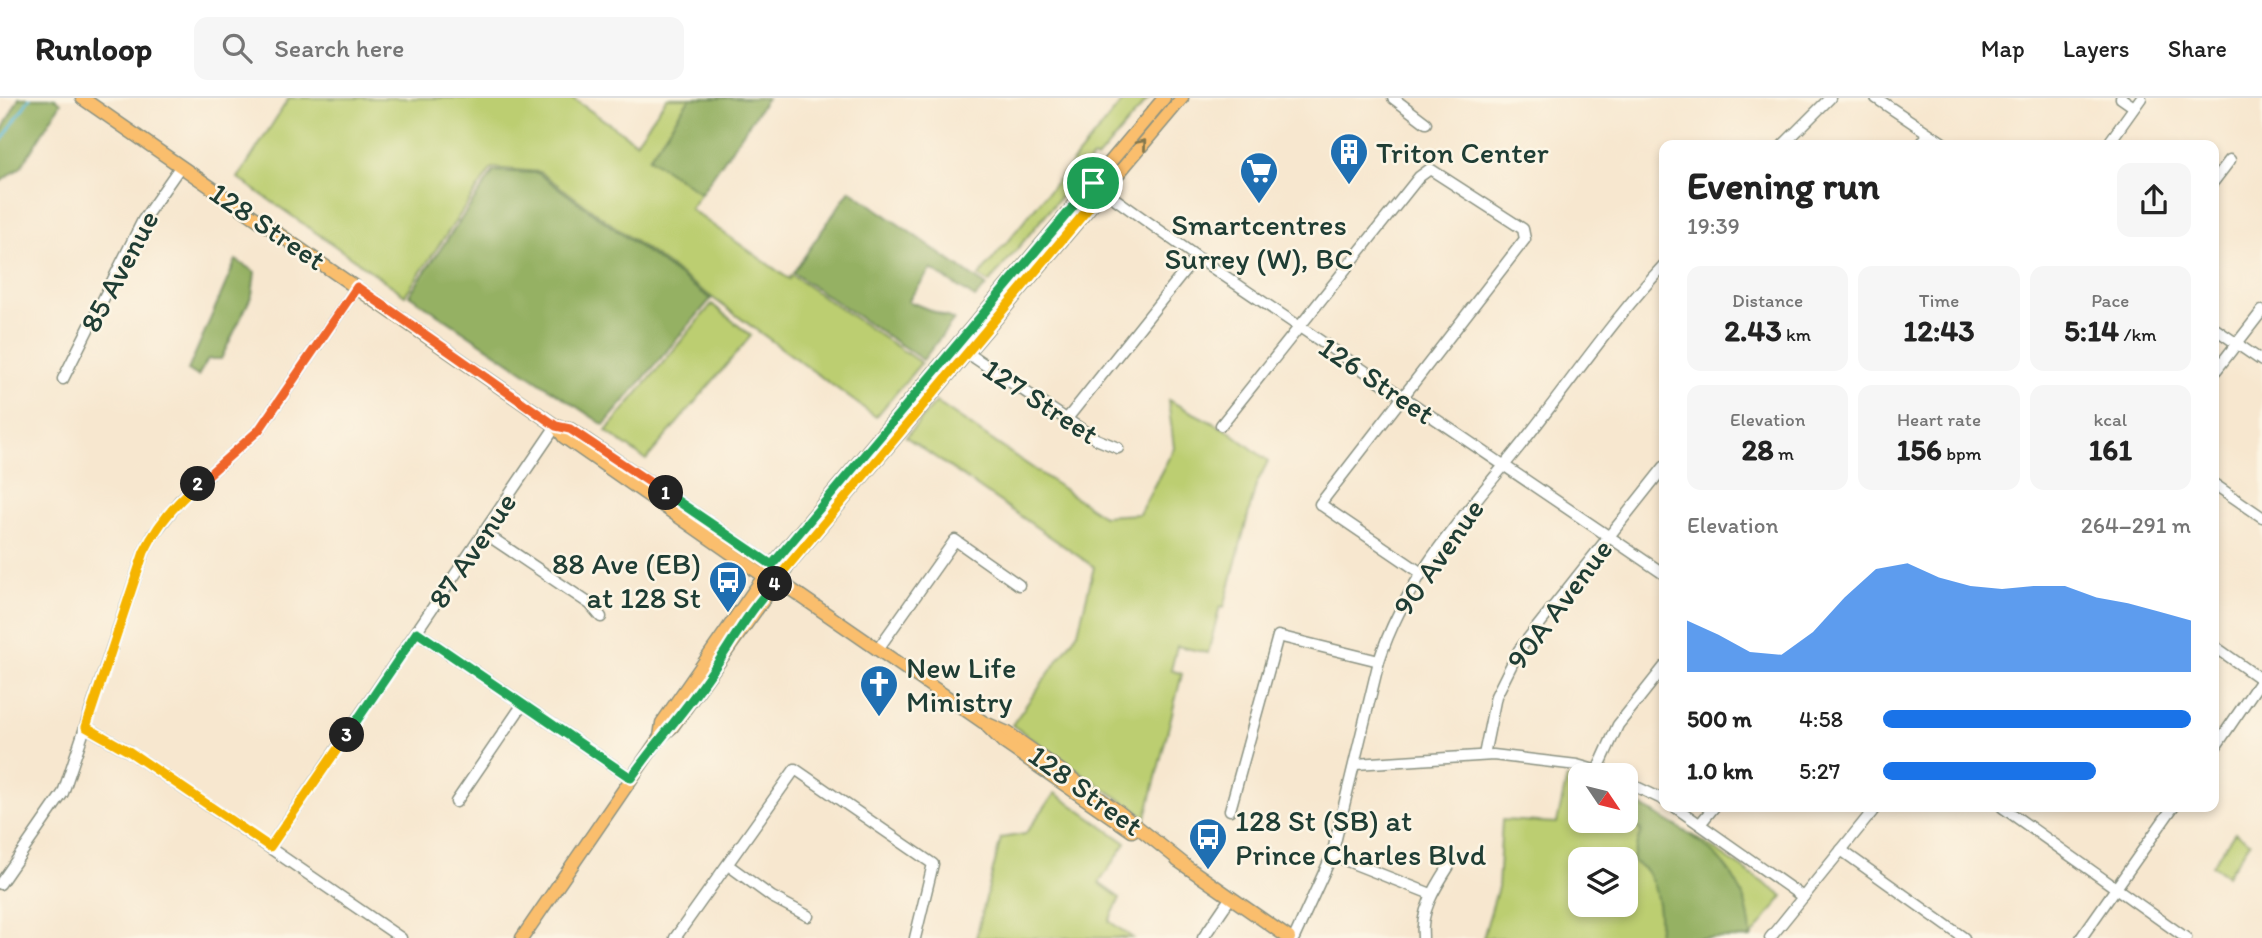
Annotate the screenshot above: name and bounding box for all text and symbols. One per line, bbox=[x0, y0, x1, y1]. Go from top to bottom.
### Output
search box bbox=[194, 17, 684, 80]
text: Runloop bbox=[35, 29, 152, 68]
icon: search bbox=[218, 29, 256, 67]
text: Search here bbox=[274, 32, 405, 64]
text: Map bbox=[1981, 34, 2025, 63]
text: Layers bbox=[2063, 34, 2130, 63]
text: Share bbox=[2168, 34, 2227, 63]
building icon: Triton Center bbox=[1328, 131, 1370, 186]
place label: Triton Center bbox=[1376, 134, 1549, 171]
one-way arrow bbox=[1134, 140, 1146, 153]
supermarket icon: Smartcentres Surrey (W), BC bbox=[1238, 150, 1280, 205]
pin bbox=[1063, 153, 1123, 213]
text: Evening run bbox=[1687, 163, 1880, 209]
button: share bbox=[2117, 163, 2191, 237]
icon: arrive bbox=[1074, 164, 1112, 202]
street label: 128 Street bbox=[203, 174, 333, 278]
street label: 85 Avenue bbox=[72, 204, 166, 338]
place label: Smartcentres Surrey (W), BC bbox=[1164, 206, 1354, 277]
text: 19:39 bbox=[1687, 212, 1740, 240]
text: Distance bbox=[1732, 289, 1803, 312]
text: Time bbox=[1919, 289, 1959, 312]
text: Pace bbox=[2091, 289, 2129, 312]
text: 2.43 bbox=[1724, 312, 1782, 349]
text: 12:43 bbox=[1903, 312, 1975, 349]
text: 5:14 bbox=[2064, 312, 2119, 349]
text: km bbox=[1782, 323, 1811, 346]
text: /km bbox=[2119, 323, 2157, 346]
street label: 126 Street bbox=[1312, 328, 1442, 432]
street label: 127 Street bbox=[976, 350, 1106, 452]
text: Elevation bbox=[1730, 408, 1805, 431]
text: Heart rate bbox=[1897, 408, 1981, 431]
text: kcal bbox=[2093, 408, 2127, 431]
text: 28 bbox=[1741, 431, 1774, 468]
text: 156 bbox=[1896, 431, 1942, 468]
text: 161 bbox=[2088, 431, 2132, 468]
text: m bbox=[1774, 442, 1794, 465]
text: bpm bbox=[1942, 442, 1982, 465]
pin: 2 bbox=[180, 466, 216, 502]
text: 2 bbox=[193, 472, 203, 495]
pin: 1 bbox=[648, 476, 684, 510]
text: 1 bbox=[661, 481, 670, 504]
street label: 87 Avenue bbox=[420, 485, 524, 615]
street label: 90 Avenue bbox=[1384, 491, 1492, 623]
text: Elevation bbox=[1687, 511, 1778, 539]
text: 264–291 m bbox=[2081, 511, 2191, 539]
street label: 90A Avenue bbox=[1498, 531, 1620, 677]
place label: 88 Ave (EB) at 128 St bbox=[552, 545, 701, 616]
bus stop icon: 88 Ave (EB) at 128 St bbox=[707, 559, 749, 614]
pin: 4 bbox=[758, 566, 792, 602]
text: 4 bbox=[769, 572, 780, 595]
place label: New Life Ministry bbox=[906, 649, 1016, 720]
church icon: New Life Ministry bbox=[858, 663, 900, 718]
text: 500 m bbox=[1687, 705, 1752, 733]
text: 4:58 bbox=[1799, 705, 1843, 733]
pin: 3 bbox=[330, 718, 364, 752]
text: 3 bbox=[341, 723, 352, 746]
street label: 128 Street bbox=[1022, 736, 1150, 844]
text: 1.0 km bbox=[1687, 757, 1753, 785]
text: 5:27 bbox=[1799, 757, 1840, 785]
north arrow bbox=[1568, 763, 1638, 833]
map controls bbox=[1568, 763, 1638, 917]
place label: 128 St (SB) at Prince Charles Blvd bbox=[1235, 802, 1487, 873]
bus stop icon: 128 St (SB) at Prince Charles Blvd bbox=[1187, 816, 1229, 871]
button: layers bbox=[1568, 847, 1638, 917]

